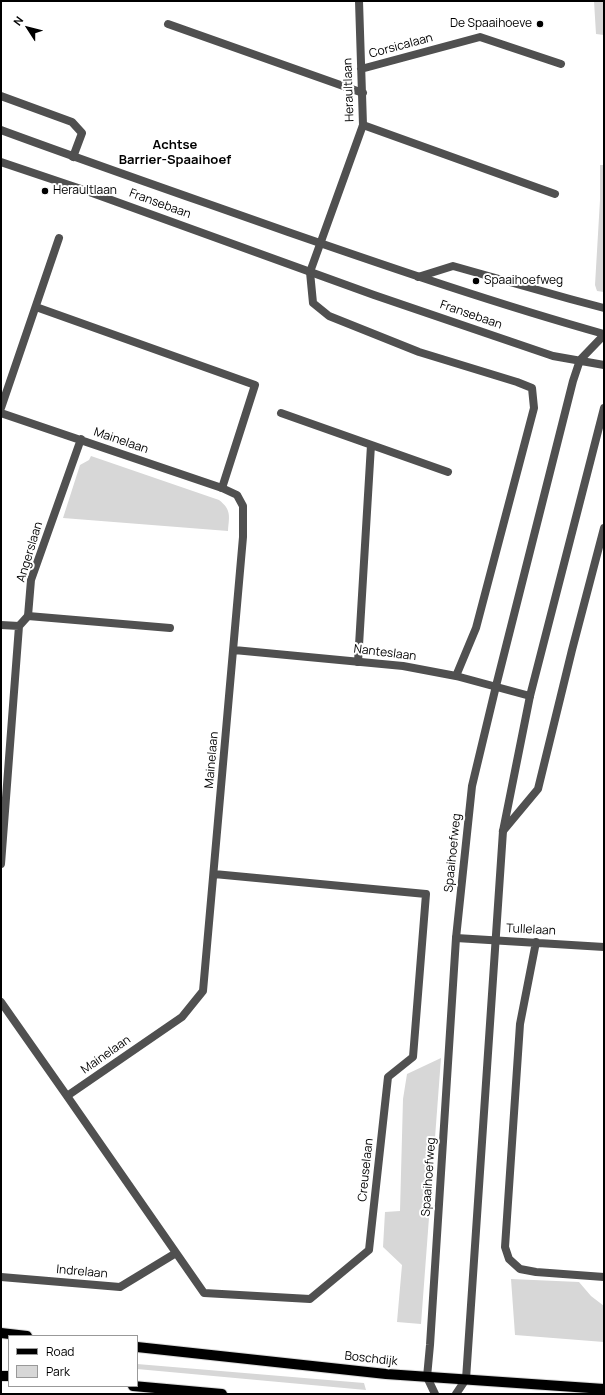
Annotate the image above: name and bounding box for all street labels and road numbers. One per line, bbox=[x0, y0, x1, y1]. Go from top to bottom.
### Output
street label: Corsicalaan bbox=[368, 31, 434, 61]
street label: Heraultlaan bbox=[341, 58, 357, 122]
street label: Fransebaan bbox=[127, 186, 193, 222]
street label: Fransebaan bbox=[438, 298, 504, 332]
street label: Mainelaan bbox=[92, 425, 150, 457]
street label: Angerslaan bbox=[14, 520, 46, 584]
street label: Nanteslaan bbox=[353, 642, 417, 664]
street label: Mainelaan bbox=[202, 731, 222, 789]
street label: Spaaihoefweg bbox=[442, 813, 464, 893]
street label: Tullelaan bbox=[506, 922, 556, 938]
street label: Mainelaan bbox=[79, 1033, 133, 1077]
street label: Spaaihoefweg bbox=[419, 1137, 439, 1217]
street label: Creuselaan bbox=[356, 1138, 376, 1202]
street label: Indrelaan bbox=[56, 1263, 108, 1281]
street label: Boschdijk bbox=[344, 1349, 398, 1369]

